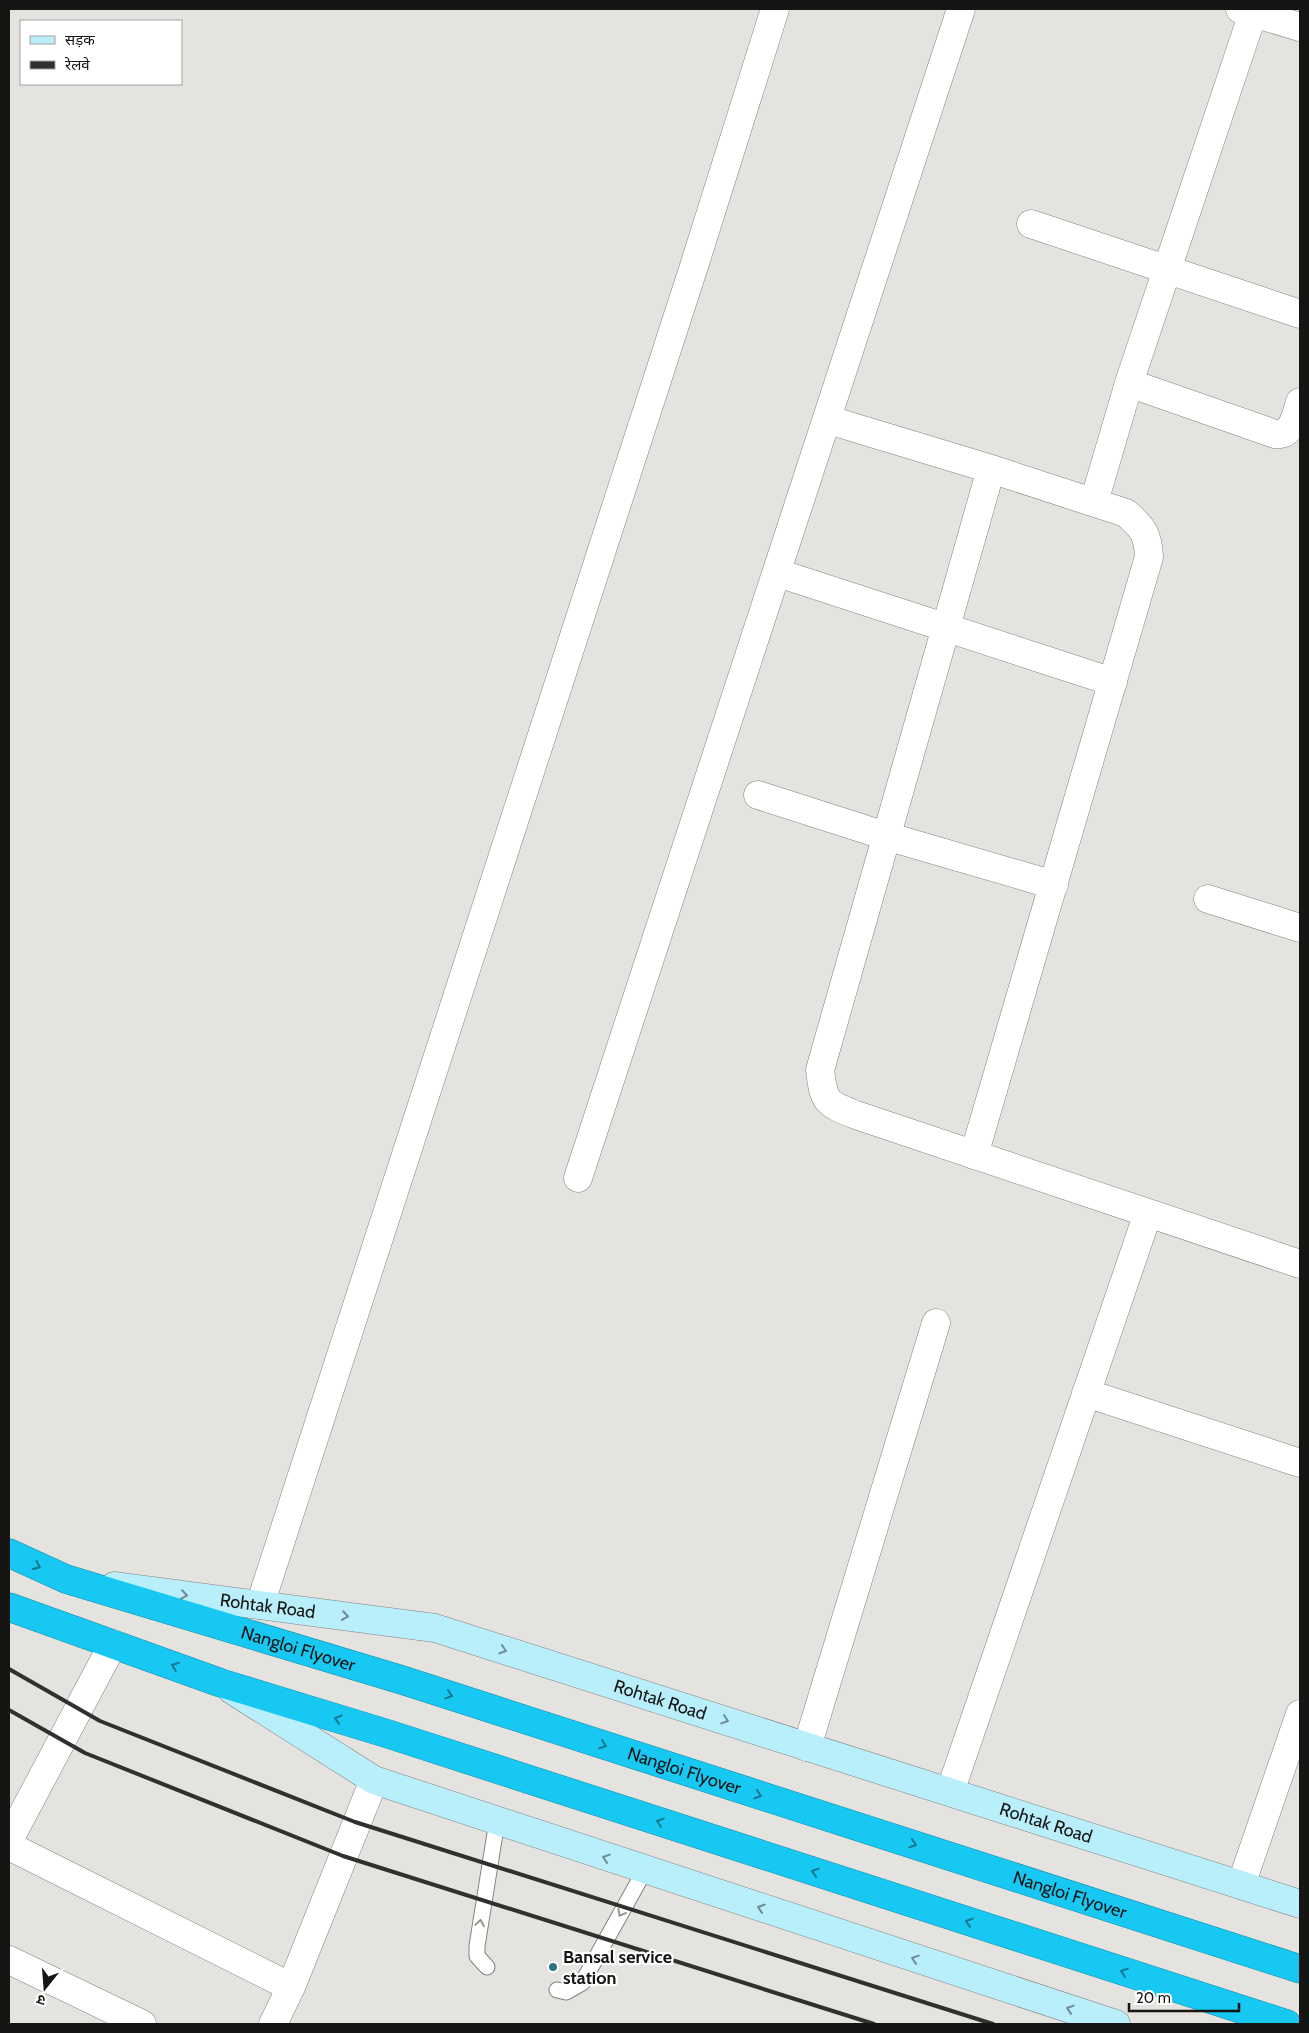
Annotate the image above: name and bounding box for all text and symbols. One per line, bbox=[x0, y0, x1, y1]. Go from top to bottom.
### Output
legend bbox=[20, 20, 182, 85]
text: सड़क bbox=[65, 31, 95, 49]
text: रेलवे bbox=[64, 56, 90, 74]
one-way arrow bbox=[32, 1560, 41, 1570]
one-way arrow bbox=[180, 1589, 188, 1600]
street label: Rohtak Road bbox=[219, 1589, 317, 1623]
one-way arrow bbox=[341, 1610, 349, 1621]
street label: Nangloi Flyover bbox=[238, 1621, 358, 1676]
one-way arrow bbox=[498, 1644, 507, 1654]
one-way arrow bbox=[171, 1662, 180, 1672]
street label: Rohtak Road bbox=[611, 1675, 709, 1725]
one-way arrow bbox=[444, 1689, 452, 1699]
one-way arrow bbox=[335, 1714, 343, 1724]
one-way arrow bbox=[720, 1715, 728, 1725]
one-way arrow bbox=[599, 1739, 607, 1749]
street label: Nangloi Flyover bbox=[625, 1742, 744, 1799]
one-way arrow bbox=[753, 1789, 762, 1799]
street label: Rohtak Road bbox=[997, 1798, 1095, 1848]
one-way arrow bbox=[656, 1818, 665, 1828]
one-way arrow bbox=[908, 1839, 916, 1849]
one-way arrow bbox=[602, 1853, 611, 1863]
street label: Nangloi Flyover bbox=[1010, 1866, 1130, 1924]
one-way arrow bbox=[811, 1868, 819, 1878]
one-way arrow bbox=[757, 1904, 765, 1914]
one-way arrow bbox=[617, 1908, 627, 1917]
one-way arrow bbox=[966, 1917, 974, 1927]
one-way arrow bbox=[475, 1919, 485, 1927]
place label: Bansal service station bbox=[563, 1946, 672, 1989]
one-way arrow bbox=[911, 1954, 920, 1964]
marker: Bansal service station bbox=[547, 1961, 559, 1973]
north arrow bbox=[20, 1963, 70, 2013]
one-way arrow bbox=[1120, 1967, 1129, 1977]
scale bar bbox=[1129, 1980, 1239, 2012]
text: 20 m bbox=[1136, 1989, 1171, 2007]
text: उ bbox=[34, 1990, 48, 2010]
one-way arrow bbox=[1066, 2005, 1074, 2015]

